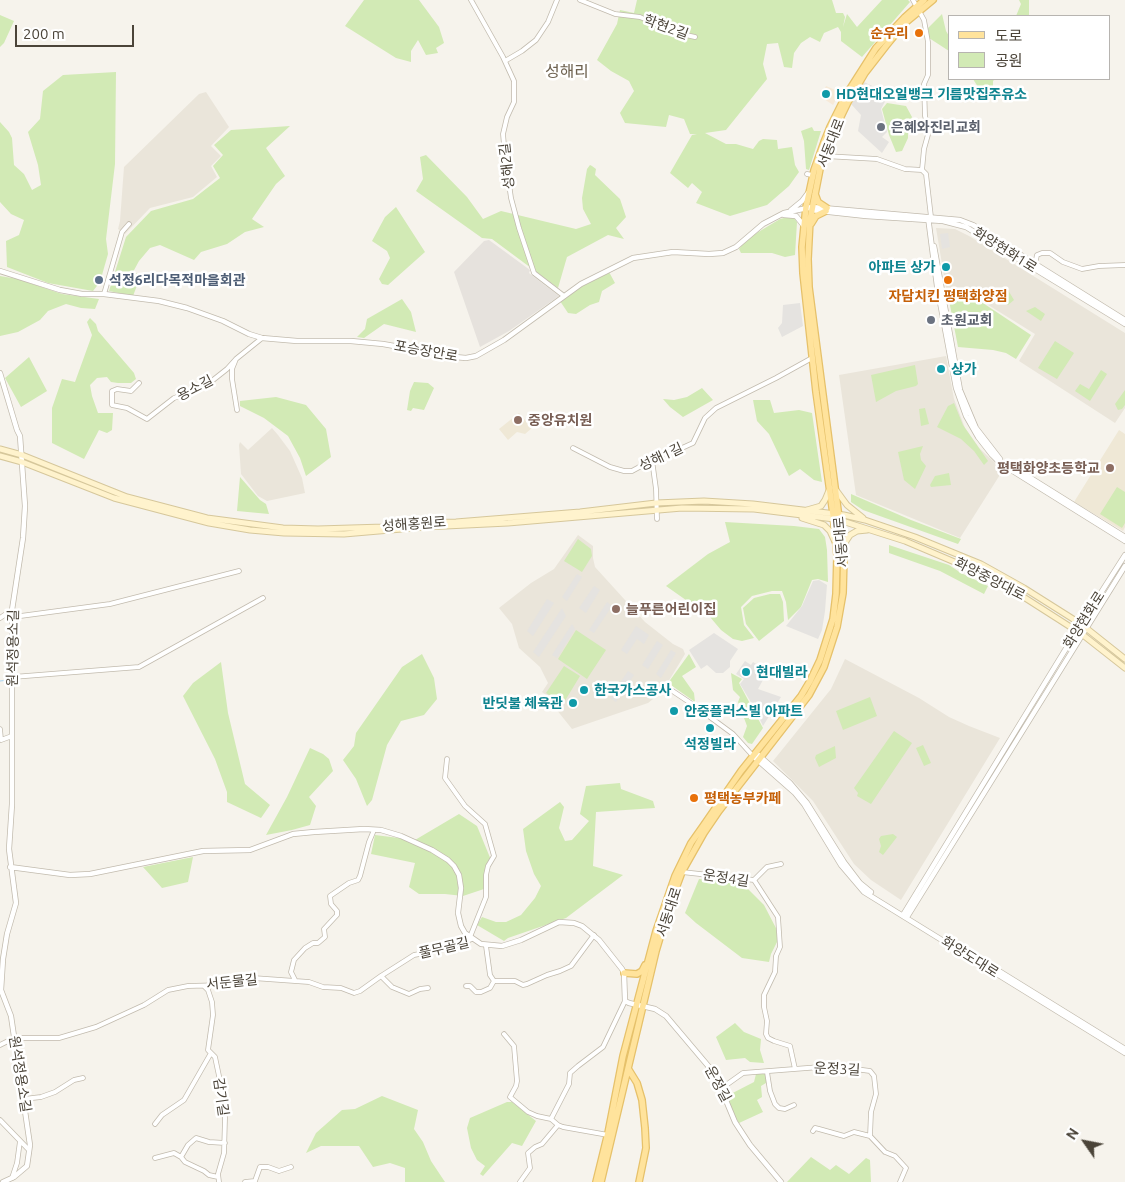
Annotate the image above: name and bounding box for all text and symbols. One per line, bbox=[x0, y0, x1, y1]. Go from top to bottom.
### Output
street label: 학현2길 bbox=[641, 11, 691, 43]
scale bar bbox=[18, 15, 136, 47]
legend bbox=[948, 15, 1110, 80]
text: 200 m bbox=[23, 25, 65, 42]
place label: 순우리 bbox=[870, 25, 909, 41]
marker: 순우리 bbox=[913, 27, 925, 39]
text: 도로 bbox=[995, 27, 1023, 44]
text: 공원 bbox=[995, 52, 1023, 69]
district label: 성해리 bbox=[545, 62, 589, 82]
place label: HD현대오일뱅크 기름맛집주유소 bbox=[836, 86, 1027, 102]
marker: HD현대오일뱅크 기름맛집주유소 bbox=[820, 88, 832, 100]
street label: 서동대로 bbox=[814, 116, 848, 170]
place label: 은혜와진리교회 bbox=[891, 119, 981, 135]
marker: 은혜와진리교회 bbox=[875, 121, 887, 133]
street label: 성해2길 bbox=[496, 142, 518, 190]
street label: 화양현화1로 bbox=[970, 224, 1040, 276]
place label: 아파트 상가 bbox=[868, 259, 936, 275]
marker: 아파트 상가 bbox=[940, 261, 952, 273]
place label: 석정6리다목적마을회관 bbox=[109, 272, 246, 288]
marker: 석정6리다목적마을회관 bbox=[93, 274, 105, 286]
marker: 자담치킨 평택화양점 bbox=[942, 274, 954, 286]
place label: 자담치킨 평택화양점 bbox=[888, 288, 1008, 304]
place label: 초원교회 bbox=[941, 312, 993, 328]
marker: 초원교회 bbox=[925, 314, 937, 326]
street label: 포승장안로 bbox=[393, 337, 459, 365]
place label: 상가 bbox=[951, 361, 977, 377]
marker: 상가 bbox=[935, 363, 947, 375]
street label: 용소길 bbox=[174, 372, 216, 404]
place label: 중앙유치원 bbox=[528, 412, 592, 428]
marker: 중앙유치원 bbox=[512, 414, 524, 426]
street label: 성해1길 bbox=[636, 440, 686, 474]
place label: 평택화양초등학교 bbox=[997, 460, 1100, 476]
marker: 평택화양초등학교 bbox=[1104, 462, 1116, 474]
street label: 성해홍원로 bbox=[381, 513, 447, 535]
street label: 서동대로 bbox=[830, 516, 852, 568]
street label: 화양중앙대로 bbox=[952, 554, 1028, 604]
street label: 화양현화로 bbox=[1060, 588, 1108, 652]
place label: 늘푸른어린이집 bbox=[626, 601, 716, 617]
marker: 늘푸른어린이집 bbox=[610, 603, 622, 615]
street label: 원석정용소길 bbox=[4, 609, 22, 687]
place label: 현대빌라 bbox=[756, 664, 808, 680]
marker: 현대빌라 bbox=[740, 666, 752, 678]
place label: 한국가스공사 bbox=[594, 682, 671, 698]
marker: 한국가스공사 bbox=[578, 684, 590, 696]
place label: 반딧불 체육관 bbox=[482, 695, 563, 711]
marker: 반딧불 체육관 bbox=[567, 697, 579, 709]
place label: 안중플러스빌 아파트 bbox=[684, 703, 803, 719]
marker: 안중플러스빌 아파트 bbox=[668, 705, 680, 717]
marker: 석정빌라 bbox=[704, 722, 716, 734]
place label: 석정빌라 bbox=[684, 736, 736, 752]
place label: 평택농부카페 bbox=[704, 790, 781, 806]
marker: 평택농부카페 bbox=[688, 792, 700, 804]
street label: 운정4길 bbox=[702, 866, 750, 890]
street label: 서동대로 bbox=[653, 885, 685, 939]
street label: 화양도대로 bbox=[938, 933, 1002, 981]
street label: 풀무골길 bbox=[417, 934, 471, 962]
street label: 서둔물길 bbox=[206, 971, 258, 993]
street label: 원석정용소길 bbox=[6, 1035, 34, 1113]
street label: 운정3길 bbox=[813, 1059, 861, 1079]
street label: 운정길 bbox=[701, 1063, 735, 1105]
street label: 감기길 bbox=[210, 1077, 232, 1117]
north arrow bbox=[1060, 1117, 1110, 1167]
text: N bbox=[1063, 1125, 1082, 1143]

